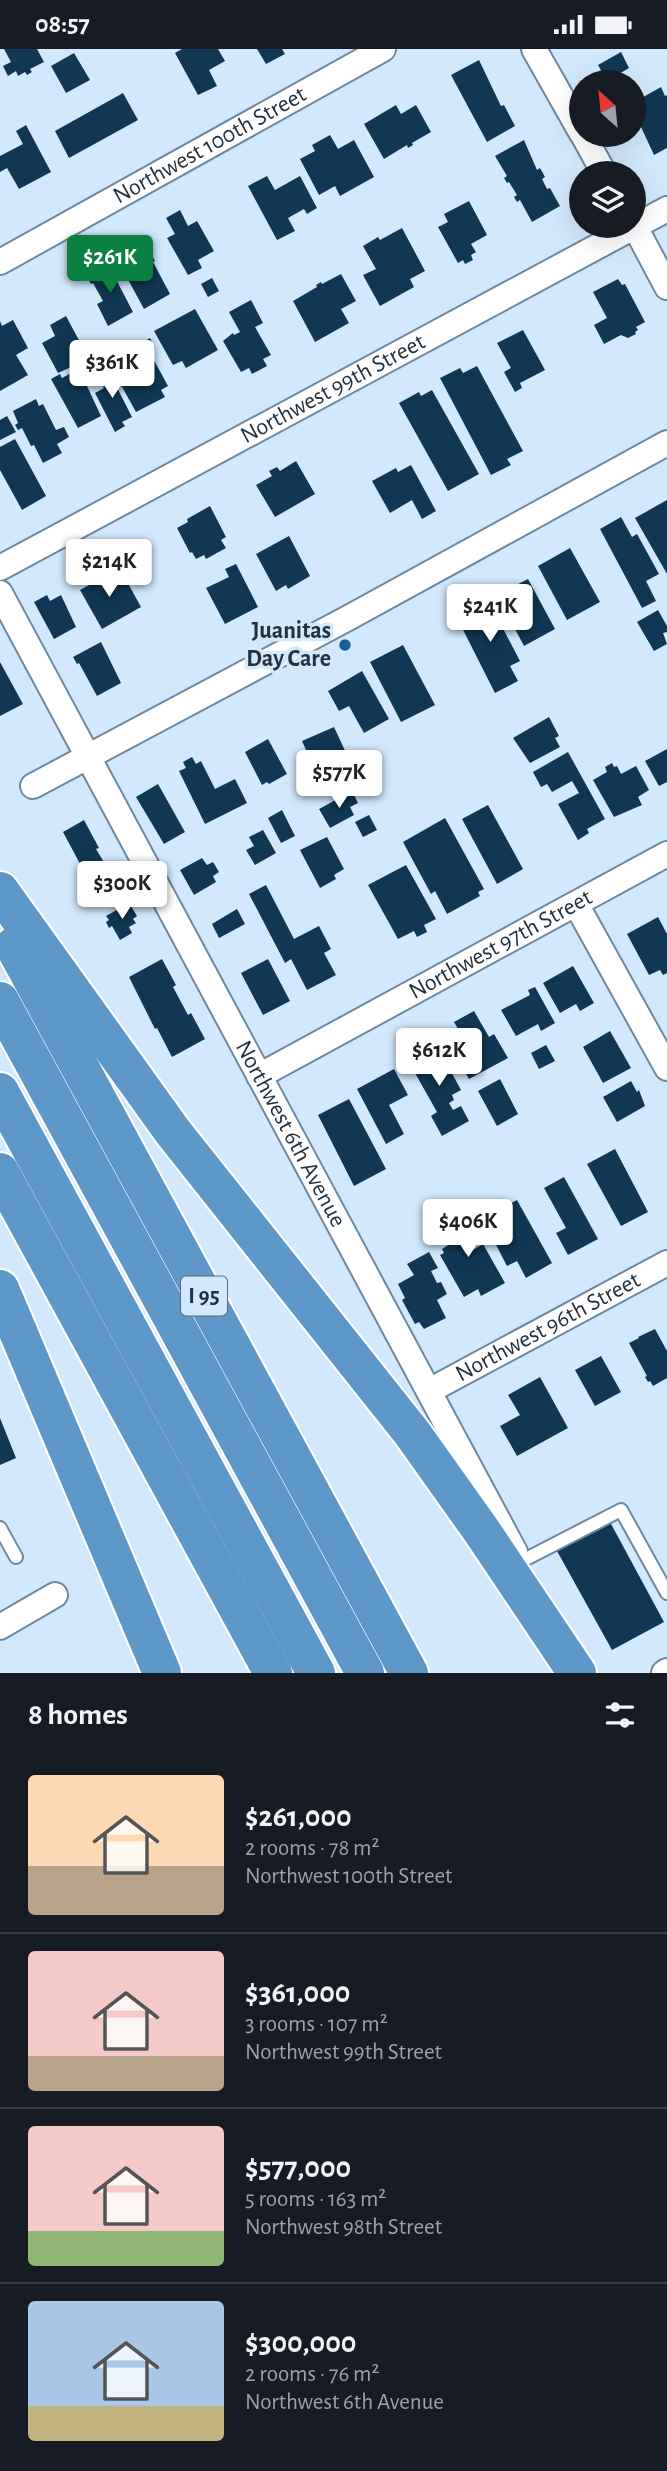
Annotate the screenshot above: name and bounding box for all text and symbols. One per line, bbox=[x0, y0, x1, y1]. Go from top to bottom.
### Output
text: 08:57 bbox=[35, 11, 90, 37]
north arrow bbox=[569, 70, 646, 147]
map controls bbox=[569, 70, 646, 238]
street label: Northwest 100th Street bbox=[109, 82, 311, 208]
button: layers bbox=[569, 161, 646, 238]
pin: $261K bbox=[61, 236, 159, 295]
text: $261K bbox=[83, 246, 137, 269]
street label: Northwest 99th Street bbox=[237, 329, 429, 448]
pin: $361K bbox=[63, 341, 161, 400]
text: $361K bbox=[85, 351, 139, 374]
pin: $214K bbox=[60, 539, 158, 599]
text: $214K bbox=[82, 550, 136, 573]
pin: $241K bbox=[441, 585, 539, 644]
text: $241K bbox=[463, 595, 517, 618]
place label: Juanitas Day Care bbox=[246, 619, 331, 671]
marker: Juanitas Day Care bbox=[337, 637, 353, 653]
pin: $577K bbox=[290, 751, 388, 810]
text: $577K bbox=[312, 761, 366, 784]
pin: $300K bbox=[73, 861, 171, 921]
text: $300K bbox=[93, 872, 151, 895]
street label: Northwest 97th Street bbox=[405, 885, 596, 1004]
pin: $612K bbox=[390, 1028, 488, 1088]
street label: Northwest 6th Avenue bbox=[231, 1037, 350, 1231]
text: $612K bbox=[412, 1039, 466, 1062]
pin: $406K bbox=[419, 1199, 517, 1259]
text: $406K bbox=[439, 1210, 497, 1233]
street label: Northwest 96th Street bbox=[452, 1268, 644, 1386]
road number: I 95 bbox=[181, 1277, 227, 1315]
icon: filters bbox=[601, 1696, 639, 1734]
text: 8 homes bbox=[28, 1700, 128, 1730]
text: $261,000 bbox=[245, 1802, 352, 1832]
icon: home bbox=[84, 1803, 168, 1887]
text: 2 rooms · 78 m² bbox=[245, 1837, 380, 1860]
text: Northwest 100th Street bbox=[245, 1865, 452, 1888]
text: $361,000 bbox=[245, 1978, 350, 2008]
icon: home bbox=[84, 1979, 168, 2063]
text: 3 rooms · 107 m² bbox=[245, 2013, 388, 2036]
text: Northwest 99th Street bbox=[245, 2041, 442, 2064]
text: $577,000 bbox=[245, 2153, 351, 2183]
icon: home bbox=[84, 2154, 168, 2238]
text: 5 rooms · 163 m² bbox=[245, 2188, 386, 2211]
text: Northwest 98th Street bbox=[245, 2216, 442, 2239]
text: $300,000 bbox=[245, 2328, 356, 2358]
icon: home bbox=[84, 2329, 168, 2413]
text: 2 rooms · 76 m² bbox=[245, 2363, 379, 2386]
text: Northwest 6th Avenue bbox=[245, 2391, 444, 2414]

